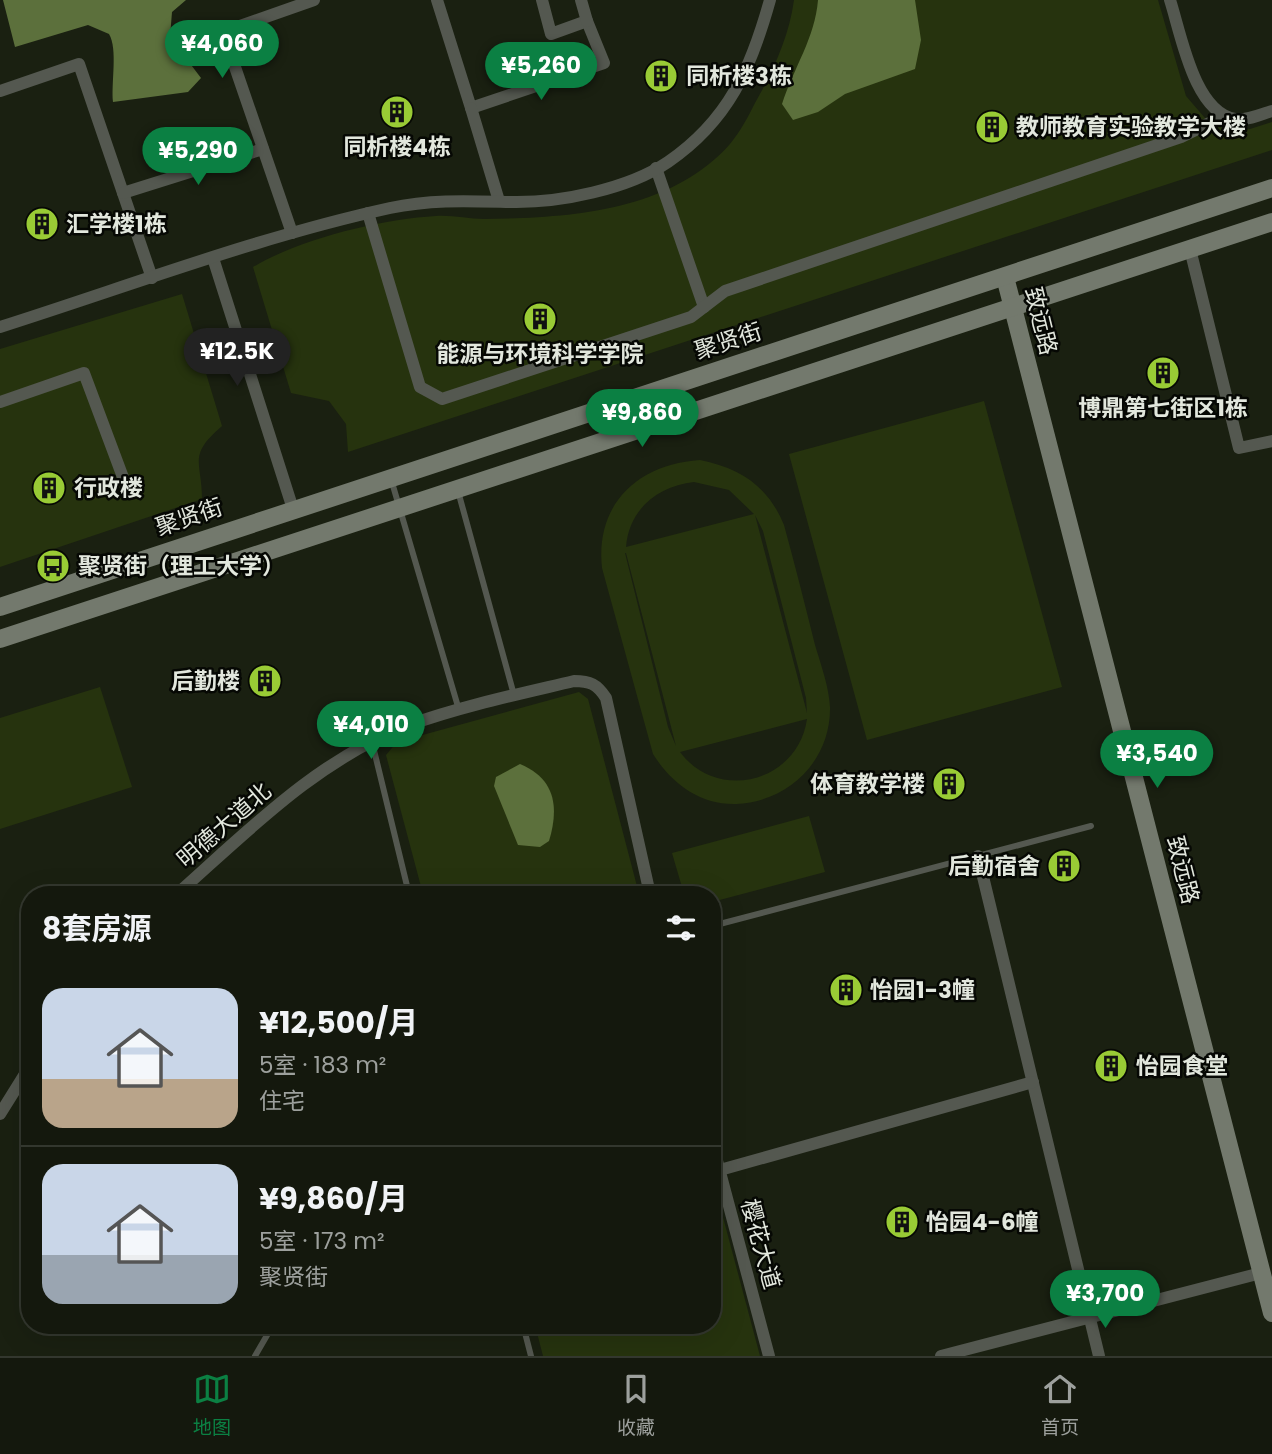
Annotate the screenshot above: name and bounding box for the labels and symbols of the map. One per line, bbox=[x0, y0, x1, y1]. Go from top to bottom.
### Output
pin: ¥4,060 bbox=[165, 20, 279, 80]
pin: ¥5,260 bbox=[484, 42, 598, 102]
building icon: 同析楼3栋 bbox=[642, 57, 680, 95]
place label: 同析楼3栋 bbox=[686, 60, 792, 92]
building icon: 同析楼4栋 bbox=[378, 93, 416, 131]
building icon: 教师教育实验教学大楼 bbox=[973, 108, 1011, 146]
place label: 教师教育实验教学大楼 bbox=[1016, 111, 1246, 143]
pin: ¥5,290 bbox=[141, 128, 255, 187]
place label: 同析楼4栋 bbox=[343, 131, 451, 163]
building icon: 汇学楼1栋 bbox=[23, 205, 61, 243]
place label: 汇学楼1栋 bbox=[66, 208, 167, 240]
street label: 致远路 bbox=[1017, 284, 1065, 358]
building icon: 能源与环境科学学院 bbox=[521, 300, 559, 338]
street label: 聚贤街 bbox=[690, 315, 766, 367]
pin: ¥12.5K bbox=[180, 328, 294, 388]
place label: 能源与环境科学学院 bbox=[437, 338, 644, 370]
building icon: 博鼎第七街区1栋 bbox=[1144, 354, 1182, 392]
pin: ¥9,860 bbox=[585, 390, 699, 449]
place label: 博鼎第七街区1栋 bbox=[1078, 392, 1248, 424]
building icon: 行政楼 bbox=[30, 469, 68, 507]
place label: 行政楼 bbox=[74, 472, 143, 504]
street label: 聚贤街 bbox=[151, 491, 227, 543]
bus stop icon: 聚贤街（理工大学） bbox=[34, 547, 72, 585]
place label: 聚贤街（理工大学） bbox=[78, 550, 285, 582]
building icon: 后勤楼 bbox=[246, 662, 284, 700]
place label: 后勤楼 bbox=[171, 665, 240, 697]
pin: ¥4,010 bbox=[314, 702, 428, 761]
pin: ¥3,540 bbox=[1100, 730, 1214, 790]
building icon: 体育教学楼 bbox=[930, 765, 968, 803]
place label: 体育教学楼 bbox=[810, 768, 925, 800]
street label: 明德大道北 bbox=[170, 775, 278, 875]
street label: 致远路 bbox=[1159, 833, 1207, 907]
building icon: 后勤宿舍 bbox=[1045, 847, 1083, 885]
place label: 后勤宿舍 bbox=[948, 850, 1040, 882]
building icon: 怡园1-3幢 bbox=[827, 971, 865, 1009]
place label: 怡园1-3幢 bbox=[870, 974, 975, 1006]
building icon: 怡园食堂 bbox=[1092, 1047, 1130, 1085]
place label: 怡园食堂 bbox=[1136, 1050, 1228, 1082]
street label: 樱花大道 bbox=[734, 1195, 788, 1293]
building icon: 怡园4-6幢 bbox=[883, 1203, 921, 1241]
place label: 怡园4-6幢 bbox=[926, 1206, 1039, 1238]
pin: ¥3,700 bbox=[1048, 1270, 1162, 1330]

